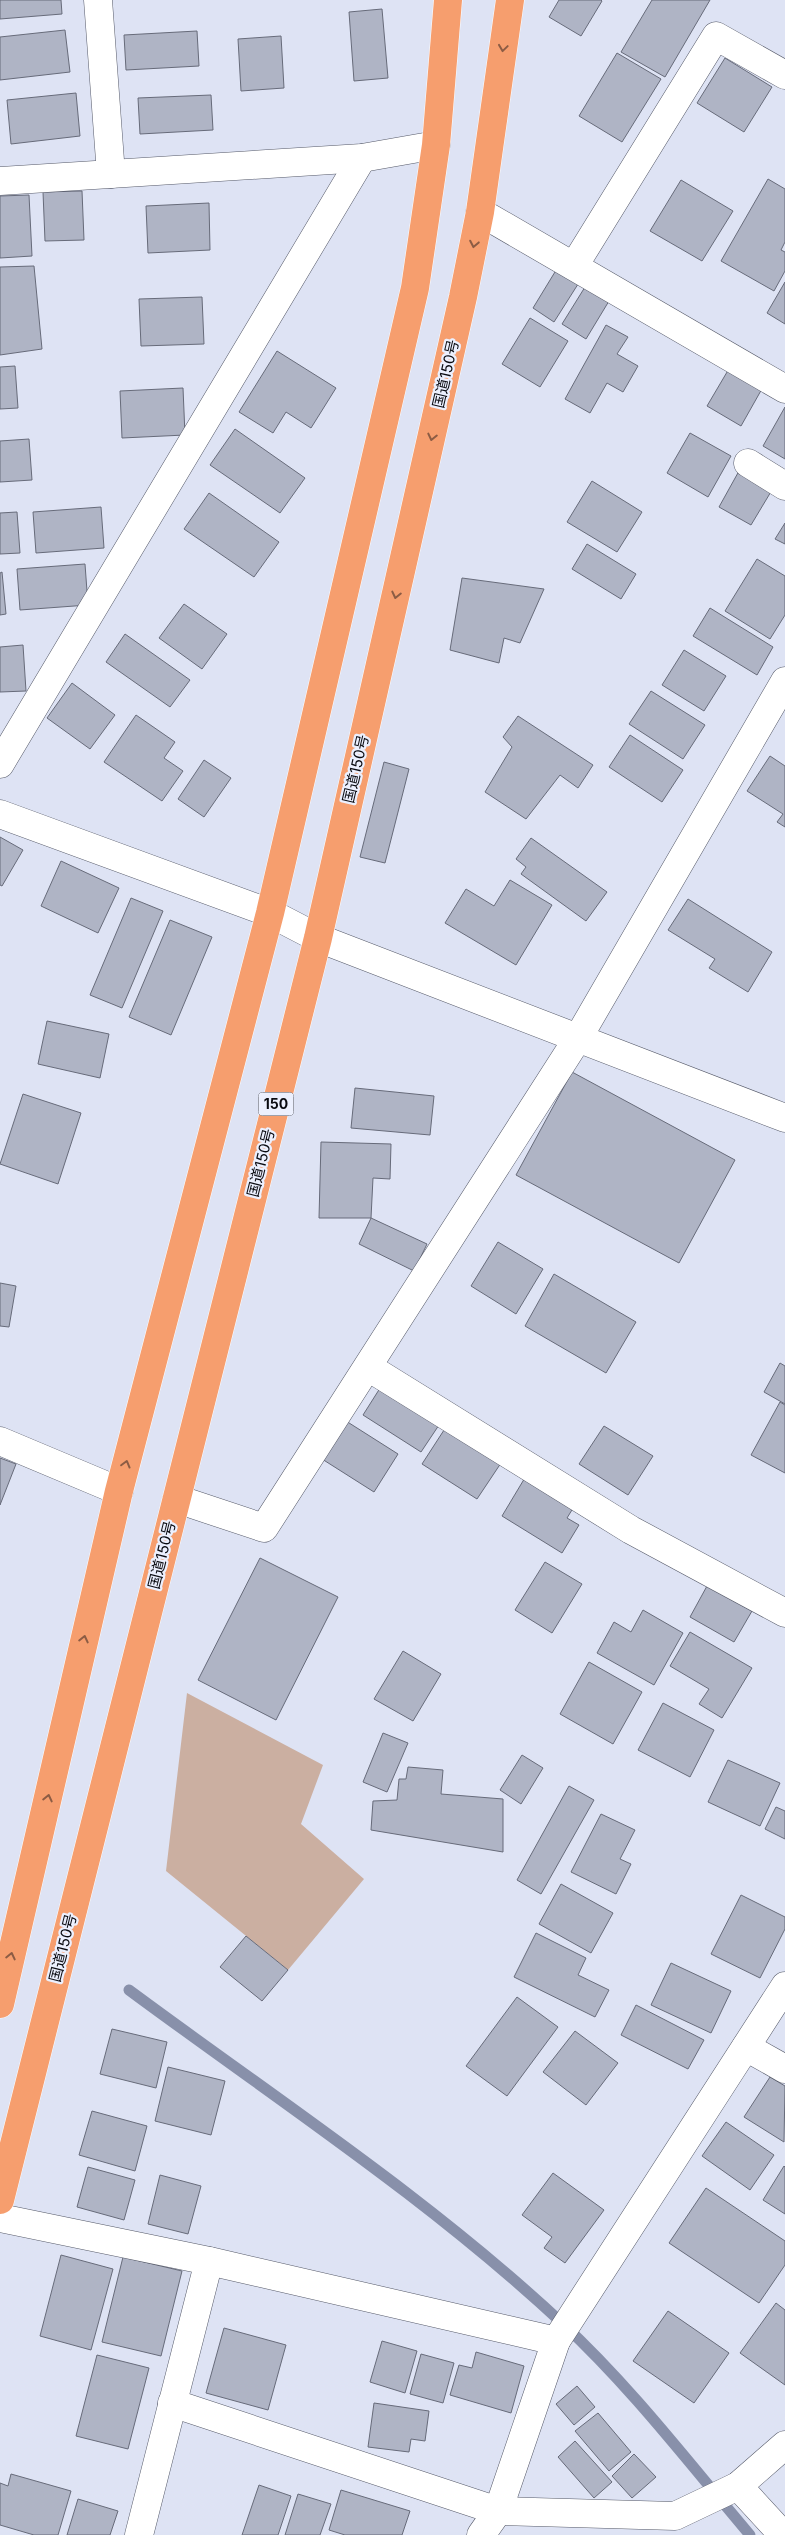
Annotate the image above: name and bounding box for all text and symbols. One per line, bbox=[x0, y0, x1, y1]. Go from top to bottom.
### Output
one-way arrow bbox=[498, 45, 509, 53]
one-way arrow bbox=[469, 239, 479, 248]
street label: 国道150号 bbox=[428, 338, 463, 410]
one-way arrow bbox=[427, 432, 438, 441]
one-way arrow bbox=[391, 591, 402, 599]
street label: 国道150号 bbox=[338, 733, 373, 805]
road number: 150 bbox=[258, 1092, 294, 1116]
street label: 国道150号 bbox=[243, 1127, 278, 1199]
one-way arrow bbox=[120, 1461, 130, 1469]
street label: 国道150号 bbox=[144, 1519, 179, 1591]
one-way arrow bbox=[78, 1635, 89, 1644]
one-way arrow bbox=[42, 1793, 53, 1802]
street label: 国道150号 bbox=[45, 1912, 80, 1984]
one-way arrow bbox=[5, 1952, 16, 1961]

